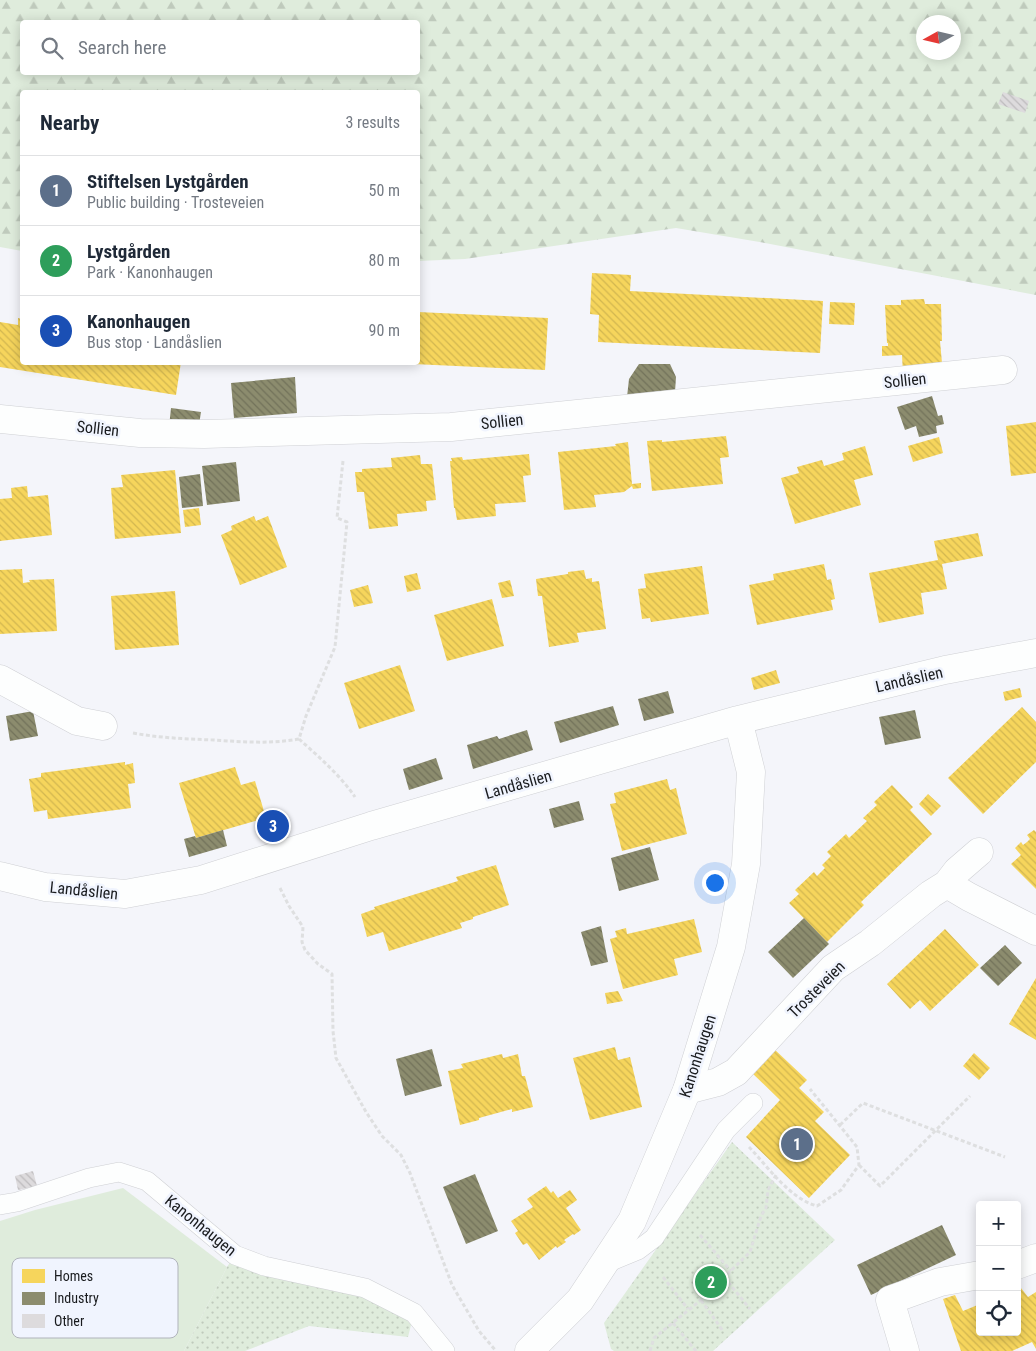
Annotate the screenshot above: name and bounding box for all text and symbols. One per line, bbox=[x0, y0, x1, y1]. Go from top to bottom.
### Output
north arrow bbox=[916, 15, 961, 60]
search box bbox=[20, 20, 420, 75]
icon: search bbox=[38, 34, 66, 62]
text: Search here bbox=[78, 36, 166, 59]
text: Nearby bbox=[40, 111, 99, 135]
text: 3 results bbox=[345, 113, 400, 132]
text: Stiftelsen Lystgården bbox=[87, 170, 249, 193]
text: 1 bbox=[52, 181, 60, 200]
text: 50 m bbox=[368, 181, 400, 200]
text: Public building · Trosteveien bbox=[87, 193, 264, 212]
text: Lystgården bbox=[87, 240, 170, 263]
text: 2 bbox=[52, 251, 60, 270]
text: 80 m bbox=[368, 251, 400, 270]
text: Park · Kanonhaugen bbox=[87, 263, 213, 282]
text: Kanonhaugen bbox=[87, 310, 190, 333]
text: 3 bbox=[52, 321, 60, 340]
text: 90 m bbox=[368, 321, 400, 340]
text: Bus stop · Landåslien bbox=[87, 333, 222, 352]
street label: Sollien bbox=[883, 369, 927, 392]
street label: Sollien bbox=[480, 410, 524, 433]
street label: Sollien bbox=[76, 417, 120, 440]
street label: Landåslien bbox=[874, 663, 945, 696]
street label: Landåslien bbox=[483, 766, 554, 803]
pin: 3 bbox=[257, 807, 289, 845]
your location bbox=[702, 870, 728, 896]
street label: Landåslien bbox=[49, 877, 119, 904]
street label: Trosteveien bbox=[784, 957, 849, 1022]
street label: Kanonhaugen bbox=[675, 1012, 720, 1100]
pin: 1 bbox=[781, 1125, 813, 1163]
street label: Kanonhaugen bbox=[161, 1191, 240, 1260]
map controls bbox=[976, 1201, 1021, 1336]
button: + bbox=[976, 1201, 1021, 1246]
button: − bbox=[976, 1246, 1021, 1291]
legend bbox=[12, 1258, 178, 1338]
pin: 2 bbox=[695, 1263, 727, 1301]
text: Homes bbox=[54, 1268, 93, 1284]
text: Industry bbox=[54, 1290, 99, 1306]
button: locate bbox=[976, 1291, 1021, 1336]
text: Other bbox=[54, 1313, 84, 1329]

